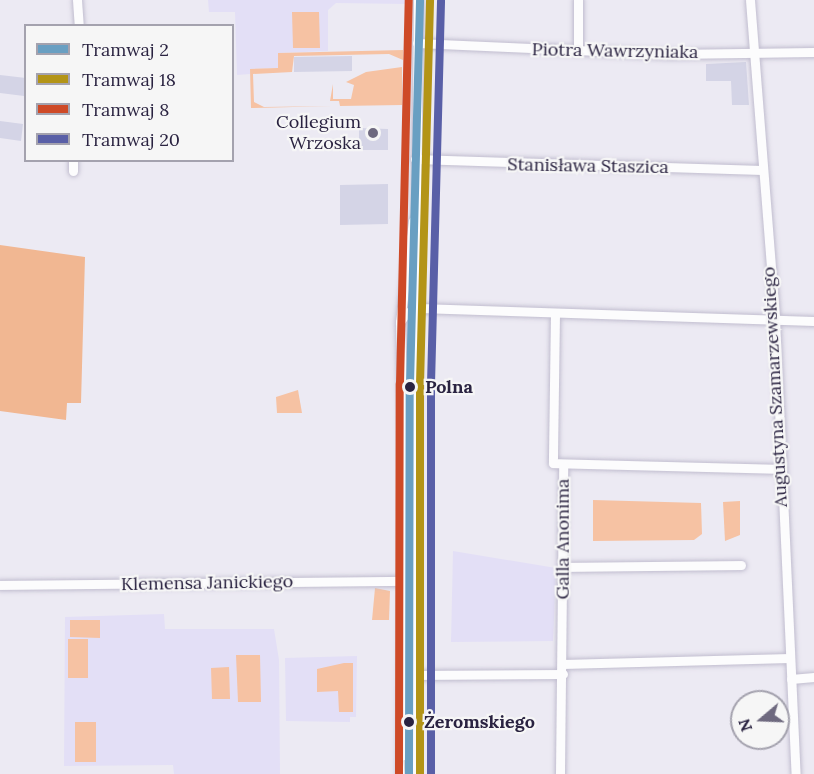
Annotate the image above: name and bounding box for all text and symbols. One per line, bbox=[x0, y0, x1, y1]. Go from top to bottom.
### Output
legend bbox=[24, 24, 234, 162]
text: Tramwaj 2 bbox=[82, 38, 169, 61]
street label: Piotra Wawrzyniaka bbox=[532, 39, 698, 63]
text: Tramwaj 18 bbox=[82, 68, 176, 91]
text: Tramwaj 8 bbox=[82, 98, 169, 121]
place label: Collegium Wrzoska bbox=[276, 112, 361, 154]
marker: Collegium Wrzoska bbox=[366, 126, 380, 140]
text: Tramwaj 20 bbox=[82, 128, 180, 151]
street label: Stanisława Staszica bbox=[507, 154, 669, 178]
street label: Augustyna Szamarzewskiego bbox=[758, 266, 792, 508]
place label: Polna bbox=[425, 376, 473, 398]
marker: Polna bbox=[400, 377, 420, 397]
street label: Galla Anonima bbox=[552, 479, 574, 599]
street label: Klemensa Janickiego bbox=[121, 571, 293, 595]
north arrow bbox=[730, 690, 790, 750]
place label: Żeromskiego bbox=[424, 711, 535, 733]
marker: Żeromskiego bbox=[399, 712, 419, 732]
text: N bbox=[733, 716, 756, 734]

